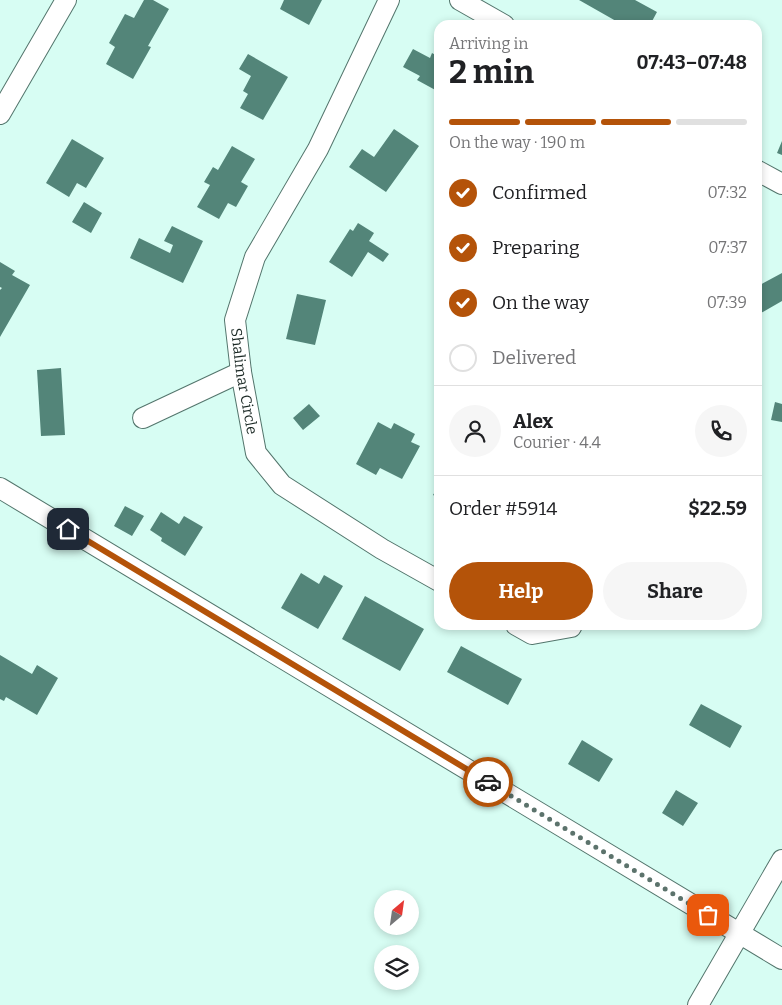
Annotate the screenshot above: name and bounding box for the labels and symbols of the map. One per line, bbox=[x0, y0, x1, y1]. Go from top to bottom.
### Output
street label: Shalimar Circle bbox=[227, 327, 261, 436]
pin bbox=[47, 508, 89, 550]
courier bbox=[463, 757, 513, 807]
north arrow bbox=[374, 890, 419, 935]
pin bbox=[687, 894, 729, 936]

